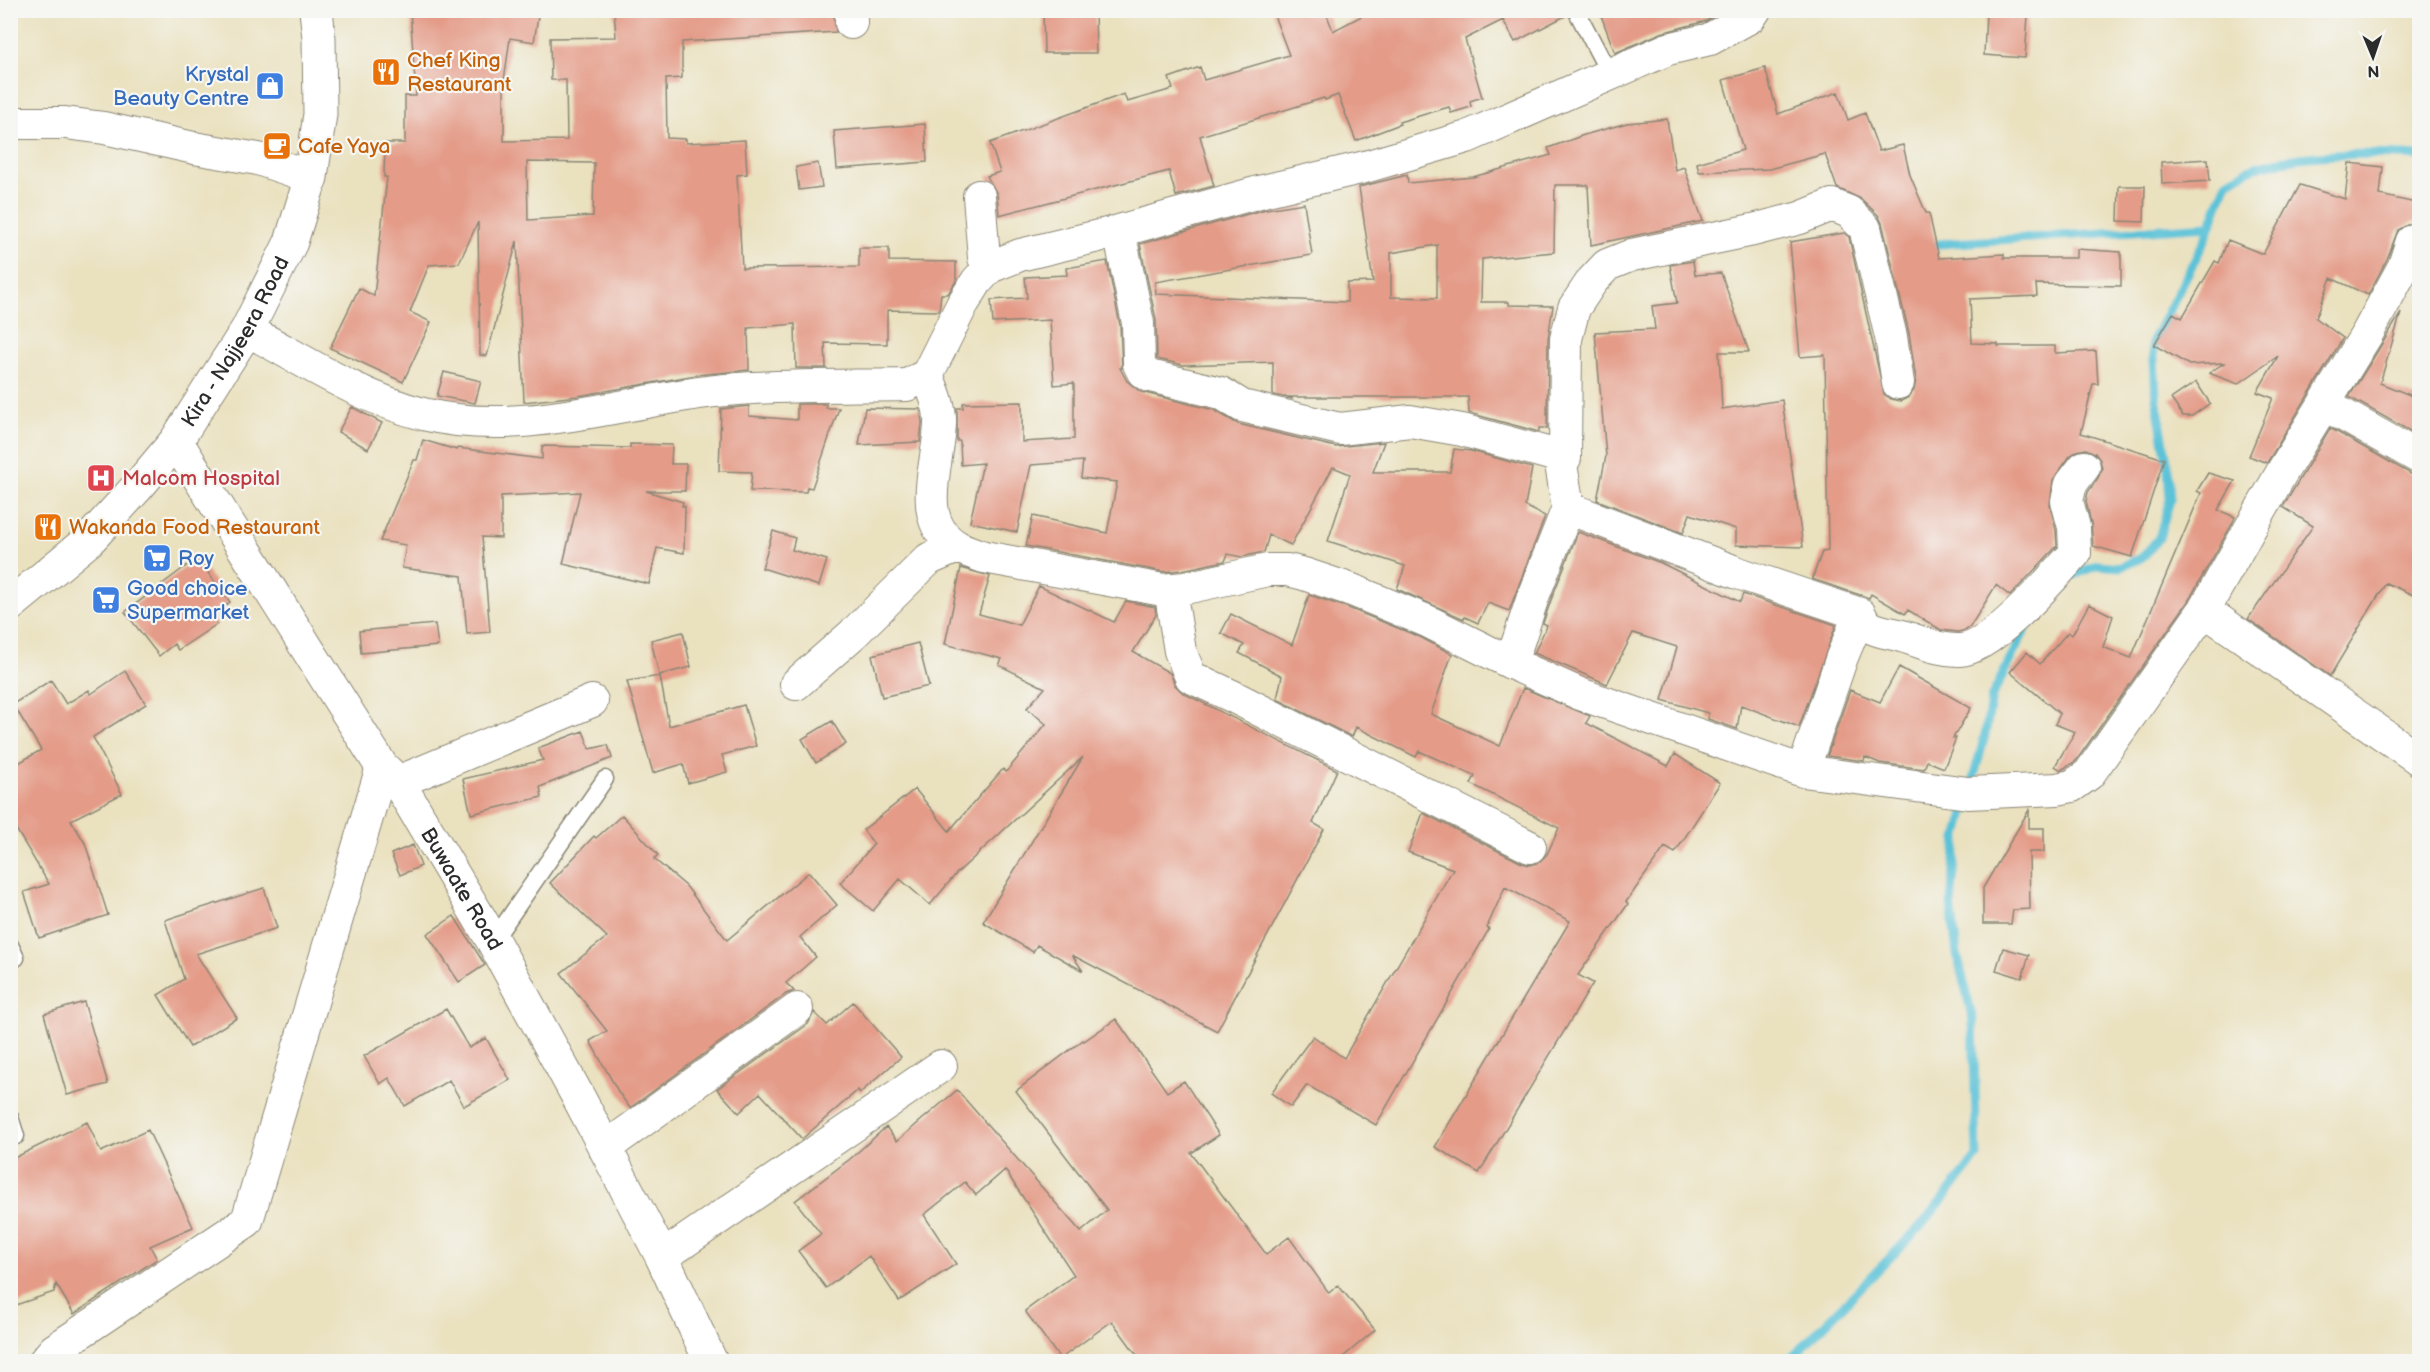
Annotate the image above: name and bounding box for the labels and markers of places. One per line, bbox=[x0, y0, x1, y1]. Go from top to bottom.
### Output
place label: Chef King Restaurant bbox=[407, 48, 512, 97]
restaurant icon: Chef King Restaurant bbox=[370, 56, 402, 88]
place label: Krystal Beauty Centre bbox=[113, 62, 249, 111]
shop icon: Krystal Beauty Centre bbox=[254, 70, 286, 102]
cafe icon: Cafe Yaya bbox=[261, 130, 293, 162]
place label: Cafe Yaya bbox=[298, 134, 390, 159]
hospital icon: Malcom Hospital bbox=[85, 462, 117, 494]
place label: Malcom Hospital bbox=[122, 466, 280, 491]
restaurant icon: Wakanda Food Restaurant bbox=[32, 511, 64, 543]
place label: Wakanda Food Restaurant bbox=[69, 515, 321, 540]
supermarket icon: Roy bbox=[141, 542, 173, 574]
place label: Roy bbox=[178, 546, 215, 571]
place label: Good choice Supermarket bbox=[127, 576, 250, 625]
supermarket icon: Good choice Supermarket bbox=[90, 584, 122, 616]

